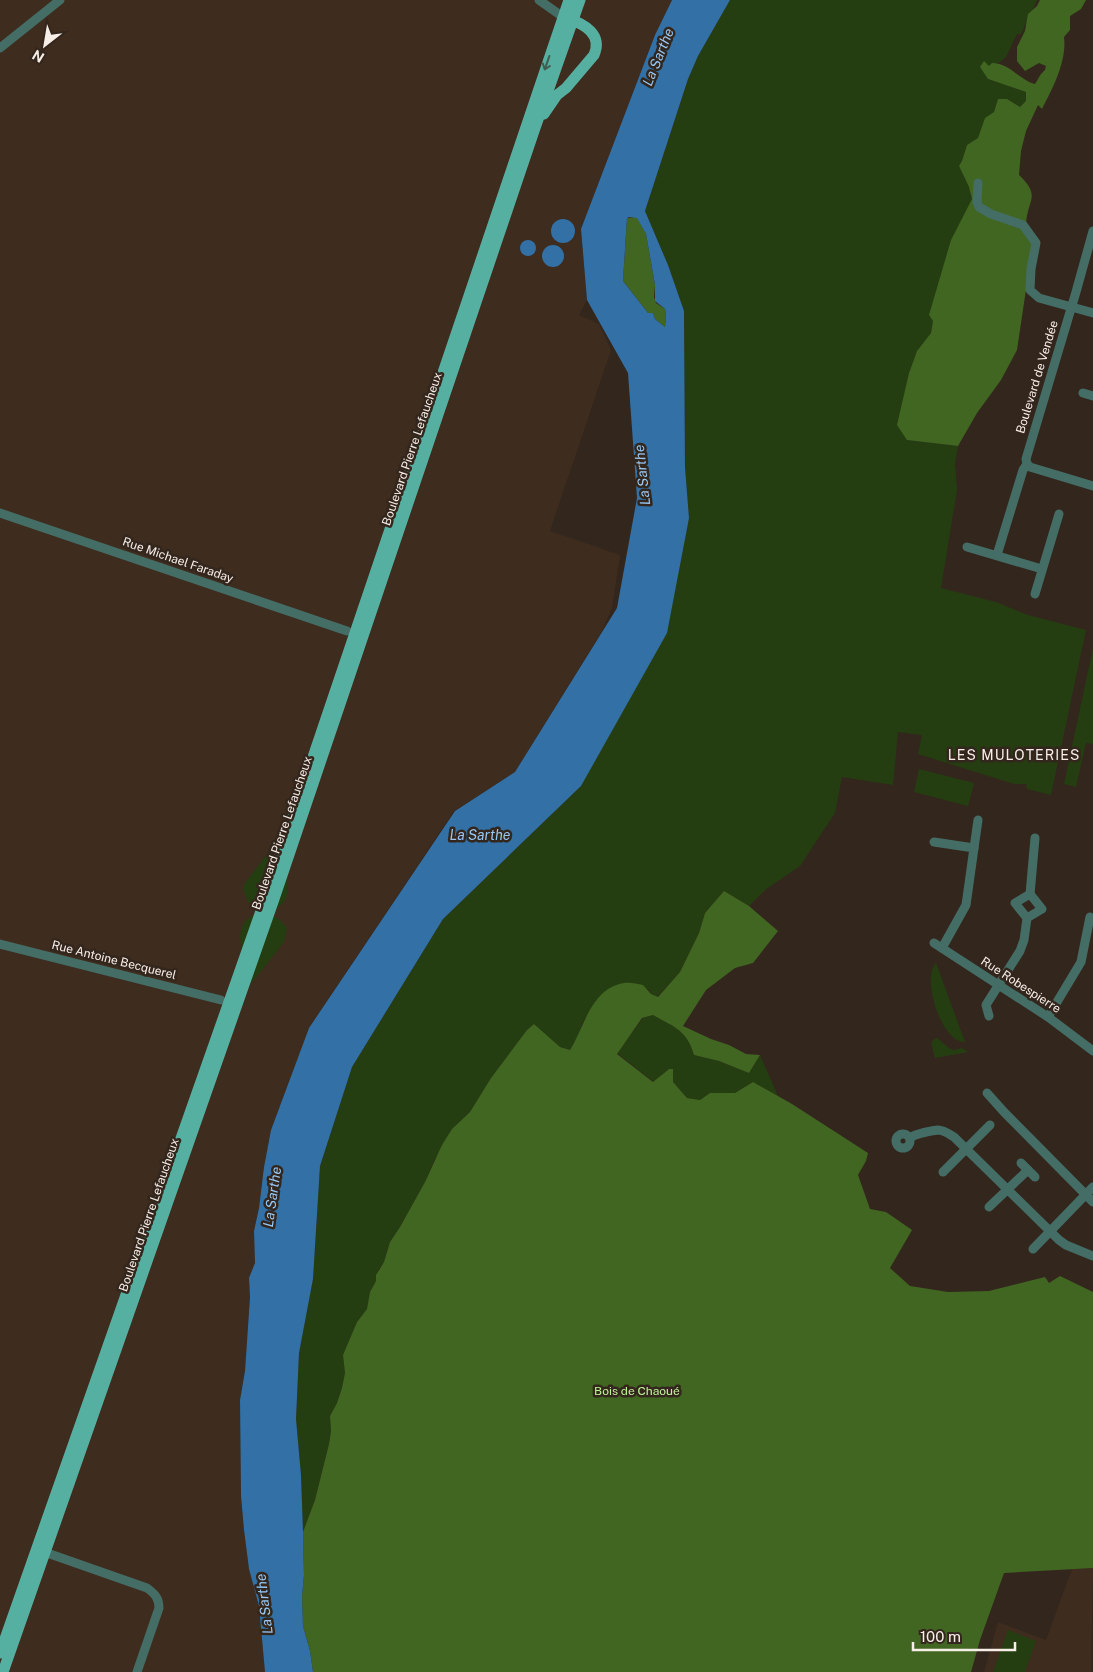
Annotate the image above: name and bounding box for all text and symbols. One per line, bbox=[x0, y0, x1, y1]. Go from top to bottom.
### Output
north arrow bbox=[20, 20, 70, 70]
water label: La Sarthe bbox=[639, 25, 677, 88]
text: N bbox=[29, 46, 47, 66]
one-way arrow bbox=[542, 55, 552, 71]
street label: Boulevard de Vendée bbox=[1013, 319, 1061, 435]
street label: Boulevard Pierre Lefaucheux bbox=[379, 370, 445, 527]
water label: La Sarthe bbox=[631, 444, 653, 506]
street label: Rue Michael Faraday bbox=[121, 534, 236, 586]
district label: LES MULOTERIES bbox=[948, 747, 1080, 763]
street label: Boulevard Pierre Lefaucheux bbox=[249, 754, 315, 911]
water label: La Sarthe bbox=[450, 827, 511, 843]
street label: Rue Antoine Becquerel bbox=[50, 938, 178, 982]
street label: Rue Robespierre bbox=[978, 954, 1064, 1016]
street label: Boulevard Pierre Lefaucheux bbox=[116, 1136, 182, 1293]
water label: La Sarthe bbox=[260, 1165, 284, 1228]
park label: Bois de Chaoué bbox=[594, 1384, 680, 1398]
water label: La Sarthe bbox=[252, 1572, 276, 1635]
scale bar bbox=[913, 1620, 1016, 1652]
text: 100 m bbox=[920, 1628, 961, 1645]

